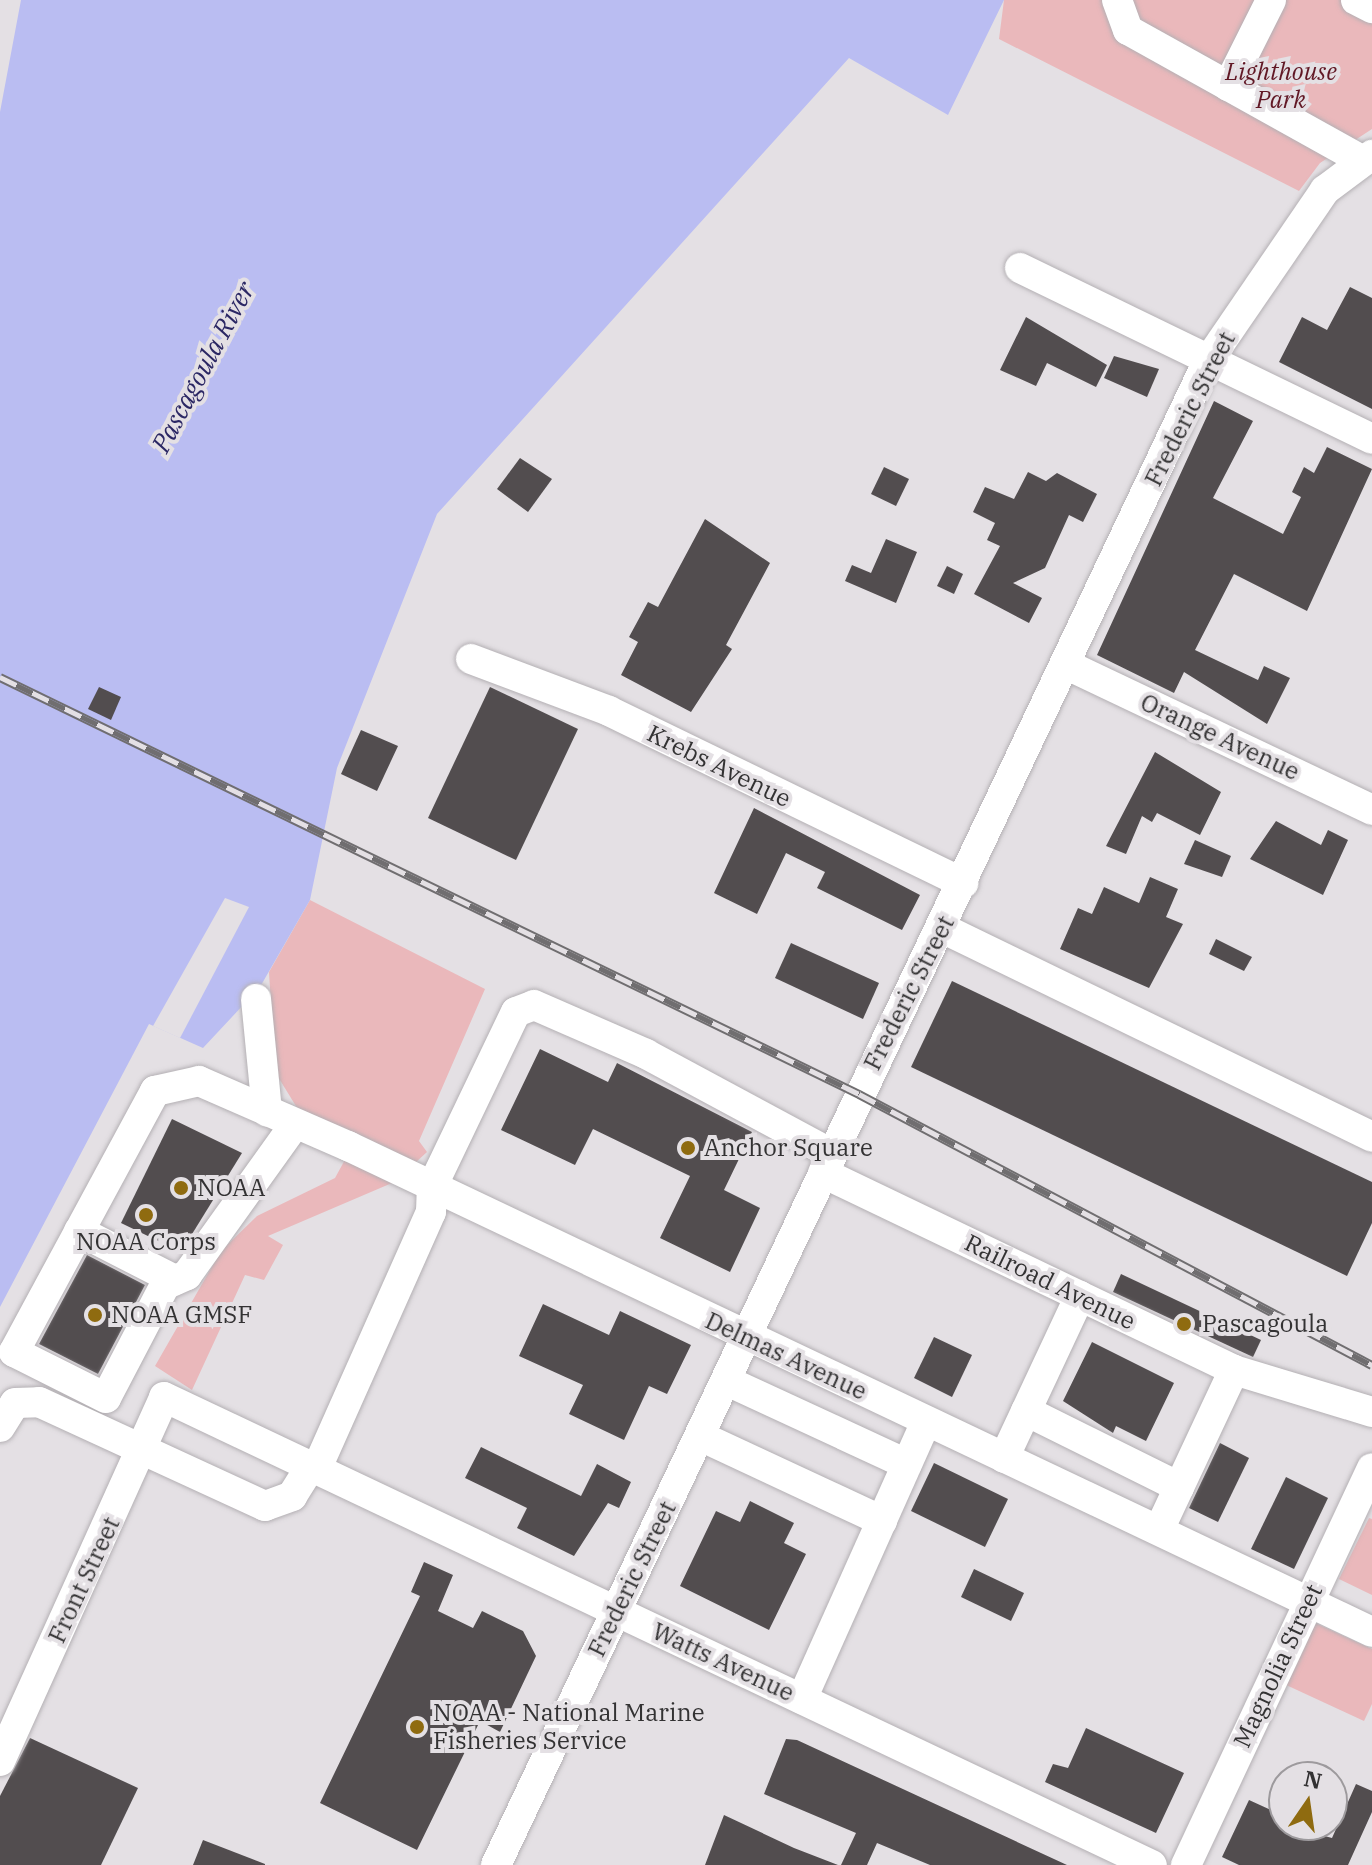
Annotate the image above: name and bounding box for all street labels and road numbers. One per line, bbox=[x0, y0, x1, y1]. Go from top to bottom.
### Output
street label: Frederic Street bbox=[1139, 327, 1241, 491]
street label: Orange Avenue bbox=[1136, 688, 1304, 786]
street label: Krebs Avenue bbox=[642, 719, 796, 813]
street label: Frederic Street bbox=[858, 911, 960, 1075]
street label: Railroad Avenue bbox=[960, 1228, 1140, 1336]
street label: Delmas Avenue bbox=[701, 1306, 871, 1406]
street label: Frederic Street bbox=[582, 1497, 682, 1661]
street label: Front Street bbox=[42, 1513, 126, 1647]
street label: Magnolia Street bbox=[1228, 1580, 1328, 1752]
street label: Watts Avenue bbox=[648, 1617, 798, 1707]

